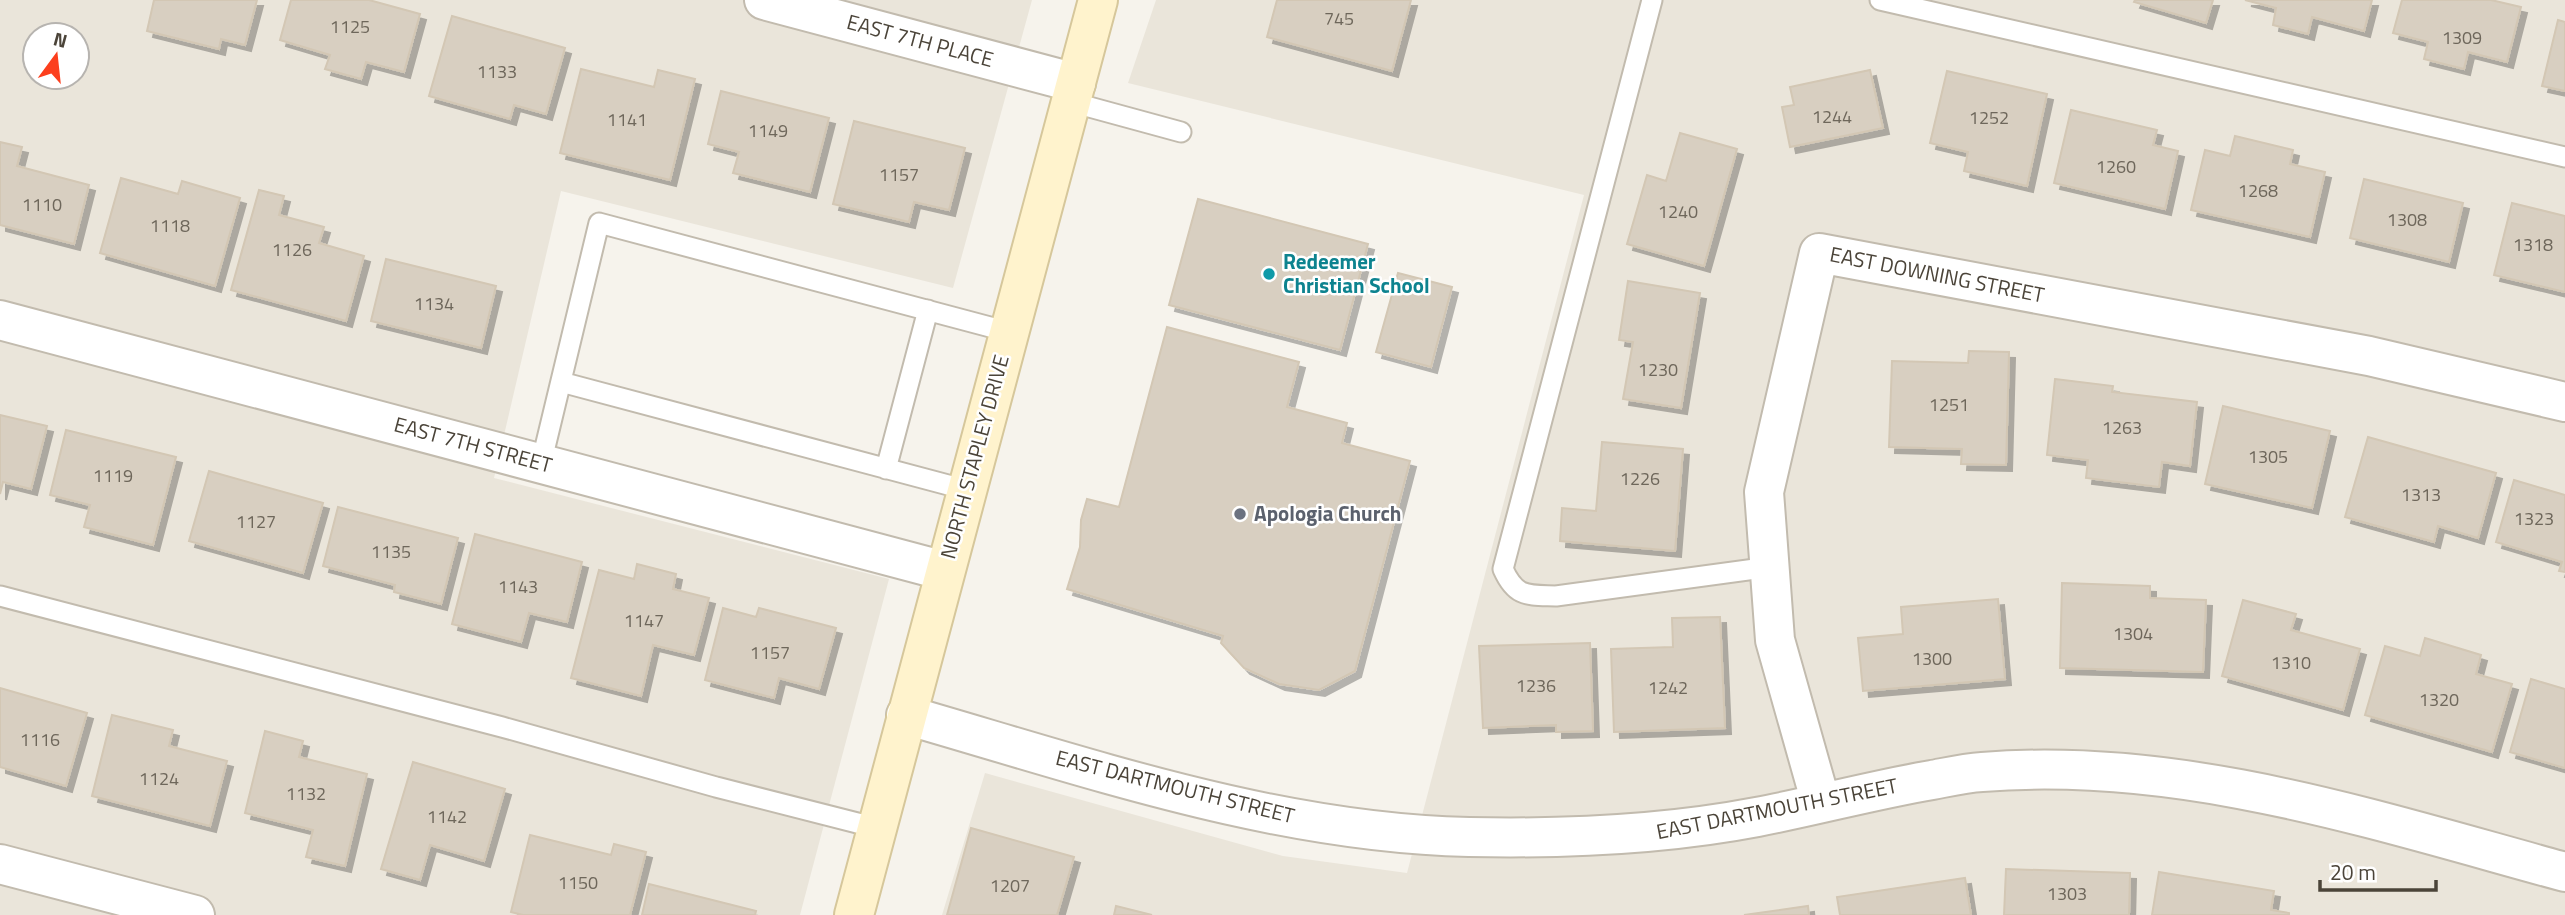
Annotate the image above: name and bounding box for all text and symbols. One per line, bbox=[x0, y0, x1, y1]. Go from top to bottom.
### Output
street label: EAST 7TH PLACE bbox=[843, 5, 997, 75]
house number: 745 bbox=[1324, 5, 1354, 32]
house number: 1125 bbox=[330, 13, 370, 40]
north arrow bbox=[21, 21, 91, 91]
text: N bbox=[50, 23, 71, 55]
house number: 1309 bbox=[2442, 24, 2482, 51]
house number: 1133 bbox=[477, 58, 517, 85]
house number: 1244 bbox=[1812, 103, 1852, 130]
house number: 1252 bbox=[1969, 104, 2009, 131]
house number: 1141 bbox=[607, 106, 647, 133]
house number: 1149 bbox=[748, 117, 788, 144]
house number: 1260 bbox=[2096, 153, 2136, 180]
house number: 1157 bbox=[879, 161, 919, 188]
house number: 1268 bbox=[2238, 177, 2278, 204]
house number: 1110 bbox=[22, 191, 62, 218]
house number: 1240 bbox=[1658, 198, 1698, 225]
house number: 1308 bbox=[2387, 206, 2427, 233]
house number: 1118 bbox=[150, 212, 190, 239]
house number: 1318 bbox=[2513, 231, 2553, 258]
house number: 1126 bbox=[272, 236, 312, 263]
street label: EAST DOWNING STREET bbox=[1827, 238, 2047, 310]
place label: Redeemer Christian School bbox=[1283, 245, 1430, 301]
marker: Redeemer Christian School bbox=[1261, 266, 1277, 282]
house number: 1134 bbox=[414, 290, 454, 317]
street label: NORTH STAPLEY DRIVE bbox=[931, 351, 1017, 562]
house number: 1230 bbox=[1638, 356, 1678, 383]
house number: 1251 bbox=[1929, 391, 1969, 418]
street label: EAST 7TH STREET bbox=[391, 408, 556, 480]
house number: 1263 bbox=[2102, 414, 2142, 441]
house number: 1305 bbox=[2248, 443, 2288, 470]
house number: 1119 bbox=[93, 462, 133, 489]
house number: 1226 bbox=[1620, 465, 1660, 492]
house number: 1313 bbox=[2401, 481, 2441, 508]
place label: Apologia Church bbox=[1254, 497, 1401, 529]
house number: 1323 bbox=[2514, 505, 2554, 532]
marker: Apologia Church bbox=[1232, 506, 1248, 522]
house number: 1127 bbox=[236, 508, 276, 535]
house number: 1135 bbox=[371, 538, 411, 565]
house number: 1143 bbox=[498, 573, 538, 600]
house number: 1147 bbox=[624, 607, 664, 634]
house number: 1304 bbox=[2113, 620, 2153, 647]
house number: 1157 bbox=[750, 639, 790, 666]
house number: 1300 bbox=[1912, 645, 1952, 672]
house number: 1310 bbox=[2271, 649, 2311, 676]
house number: 1236 bbox=[1516, 672, 1556, 699]
house number: 1242 bbox=[1648, 674, 1688, 701]
house number: 1320 bbox=[2419, 686, 2459, 713]
house number: 1116 bbox=[20, 726, 60, 753]
street label: EAST DARTMOUTH STREET bbox=[1052, 741, 1298, 831]
house number: 1124 bbox=[139, 765, 179, 792]
street label: EAST DARTMOUTH STREET bbox=[1653, 769, 1900, 847]
house number: 1132 bbox=[286, 780, 326, 807]
house number: 1142 bbox=[427, 803, 467, 830]
scale bar bbox=[2320, 848, 2436, 892]
text: 20 m bbox=[2330, 856, 2376, 888]
house number: 1150 bbox=[558, 869, 598, 896]
house number: 1207 bbox=[990, 872, 1030, 899]
house number: 1303 bbox=[2047, 880, 2087, 907]

